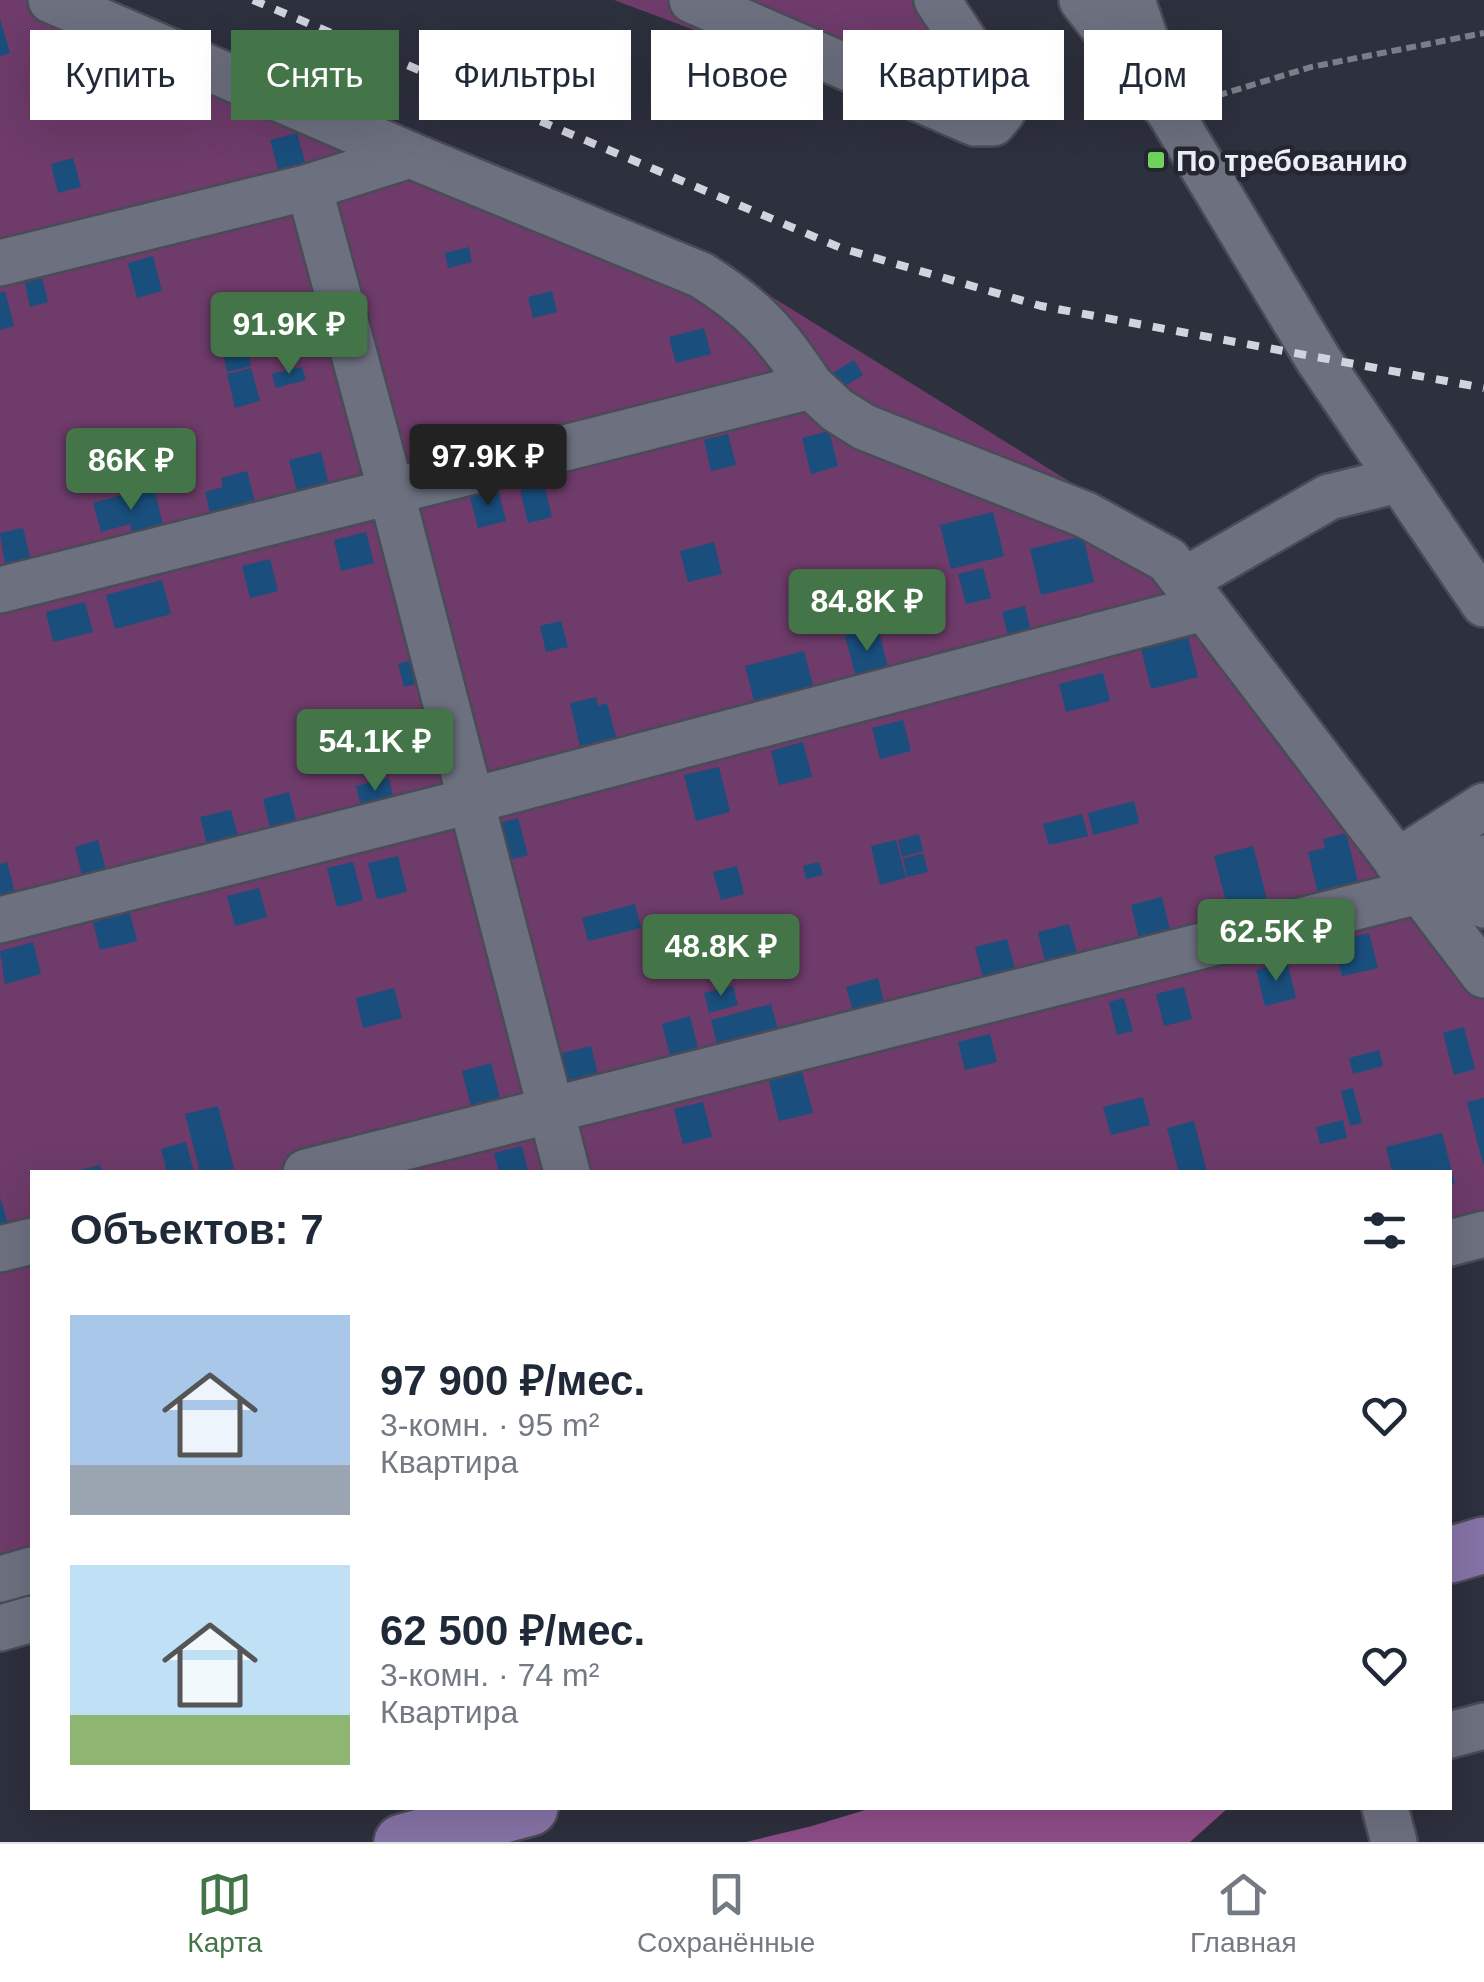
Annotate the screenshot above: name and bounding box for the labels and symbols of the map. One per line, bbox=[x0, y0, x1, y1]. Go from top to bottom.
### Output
place label: По требованию bbox=[1176, 144, 1407, 177]
marker: По требованию bbox=[1145, 149, 1167, 171]
pin: 91.9K ₽ bbox=[197, 292, 381, 377]
pin: 97.9K ₽ bbox=[396, 424, 580, 509]
pin: 86K ₽ bbox=[61, 428, 201, 513]
pin: 84.8K ₽ bbox=[775, 569, 959, 654]
pin: 54.1K ₽ bbox=[283, 709, 467, 794]
pin: 62.5K ₽ bbox=[1184, 899, 1368, 984]
pin: 48.8K ₽ bbox=[629, 914, 813, 999]

